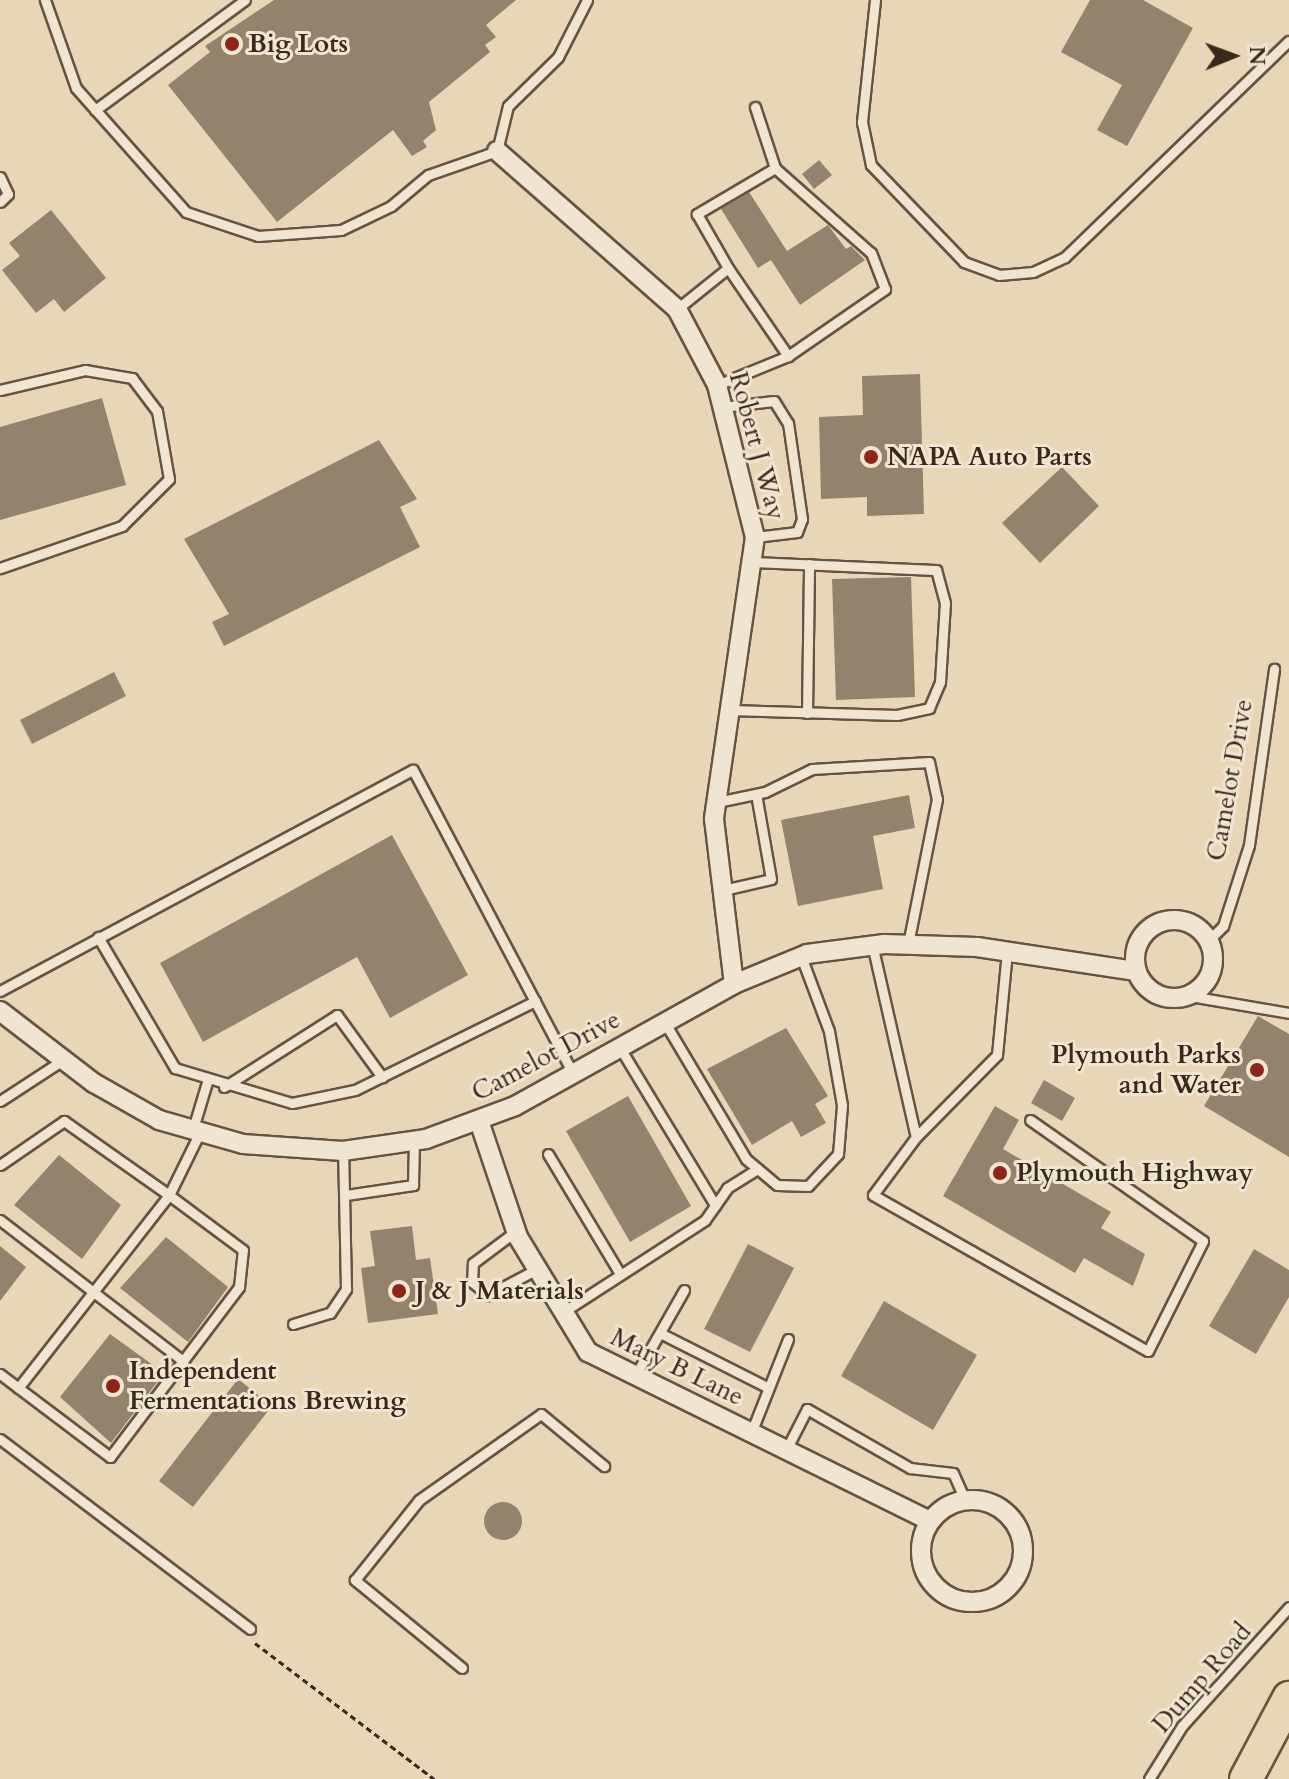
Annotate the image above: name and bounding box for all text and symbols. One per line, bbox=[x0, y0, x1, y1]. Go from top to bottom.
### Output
north arrow bbox=[1193, 16, 1273, 96]
place label: Big Lots bbox=[248, 28, 348, 60]
marker: Big Lots bbox=[223, 35, 241, 53]
text: N bbox=[1242, 46, 1272, 65]
street label: Robert J Way bbox=[722, 369, 792, 523]
place label: NAPA Auto Parts bbox=[887, 441, 1092, 473]
marker: NAPA Auto Parts bbox=[862, 448, 880, 466]
street label: Camelot Drive bbox=[1200, 697, 1260, 863]
street label: Camelot Drive bbox=[466, 1004, 626, 1108]
place label: Plymouth Parks and Water bbox=[1051, 1039, 1241, 1100]
marker: Plymouth Parks and Water bbox=[1248, 1061, 1266, 1079]
place label: Plymouth Highway bbox=[1016, 1157, 1253, 1189]
marker: Plymouth Highway bbox=[991, 1164, 1009, 1182]
place label: J & J Materials bbox=[415, 1275, 584, 1307]
marker: J & J Materials bbox=[390, 1282, 408, 1300]
street label: Mary B Lane bbox=[605, 1321, 749, 1413]
place label: Independent Fermentations Brewing bbox=[129, 1355, 406, 1416]
marker: Independent Fermentations Brewing bbox=[104, 1377, 122, 1395]
street label: Dump Road bbox=[1146, 1617, 1258, 1739]

